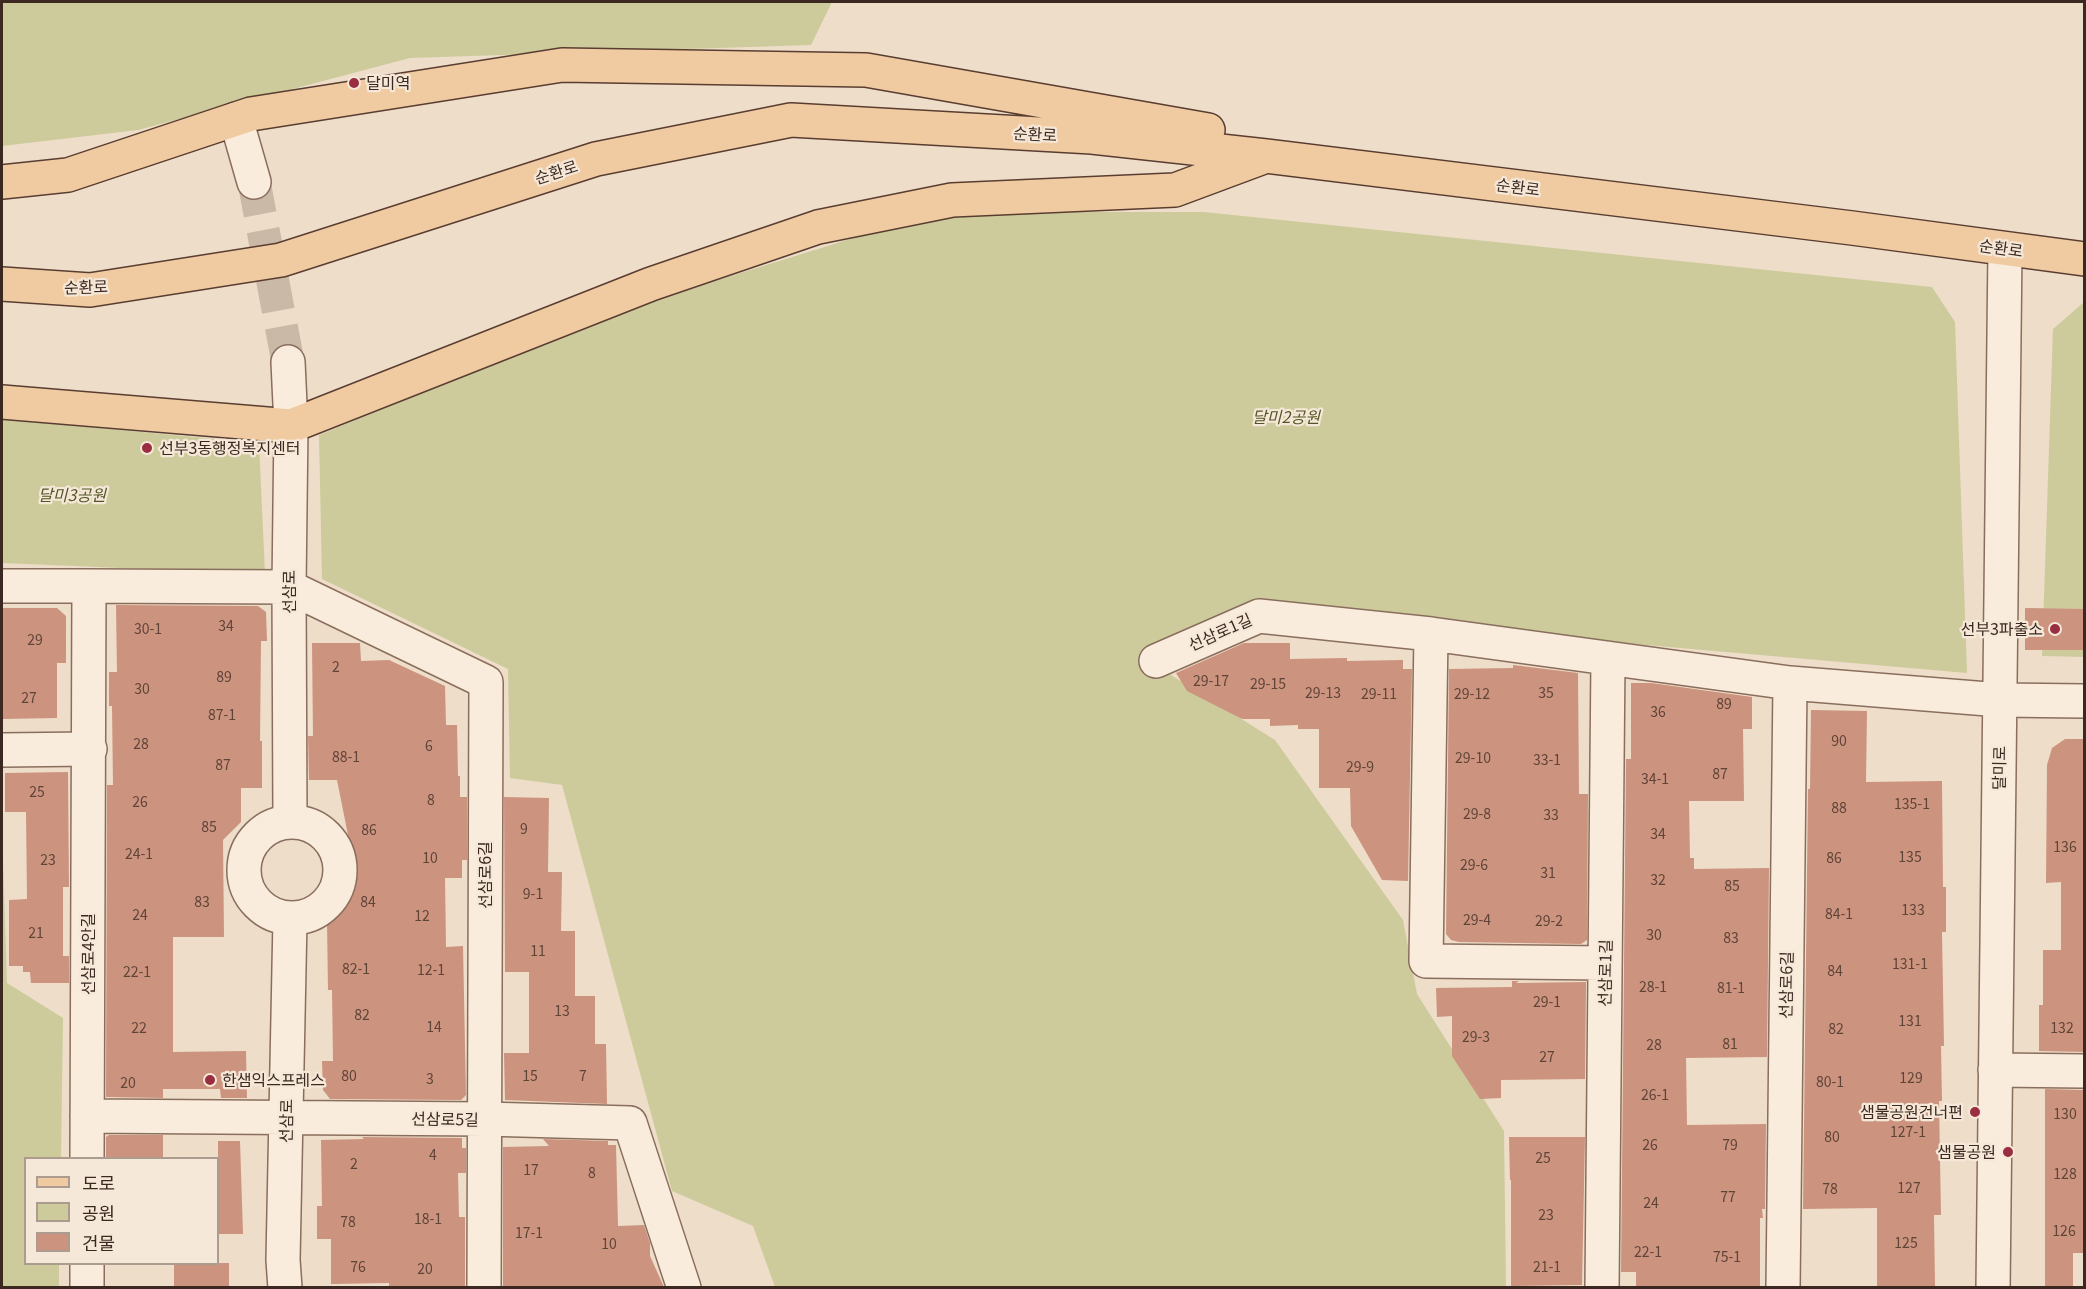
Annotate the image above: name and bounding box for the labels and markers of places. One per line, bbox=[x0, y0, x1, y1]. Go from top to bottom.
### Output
place label: 달미역 bbox=[366, 73, 410, 93]
marker: 달미역 bbox=[347, 76, 361, 90]
place label: 선부3동행정복지센터 bbox=[159, 438, 300, 458]
marker: 선부3동행정복지센터 bbox=[140, 441, 154, 455]
place label: 선부3파출소 bbox=[1961, 619, 2043, 639]
marker: 선부3파출소 bbox=[2048, 622, 2062, 636]
place label: 한샘익스프레스 bbox=[222, 1070, 325, 1090]
marker: 한샘익스프레스 bbox=[203, 1073, 217, 1087]
place label: 샘물공원건너편 bbox=[1860, 1102, 1963, 1122]
marker: 샘물공원건너편 bbox=[1968, 1105, 1982, 1119]
place label: 샘물공원 bbox=[1937, 1142, 1996, 1162]
marker: 샘물공원 bbox=[2001, 1145, 2015, 1159]

